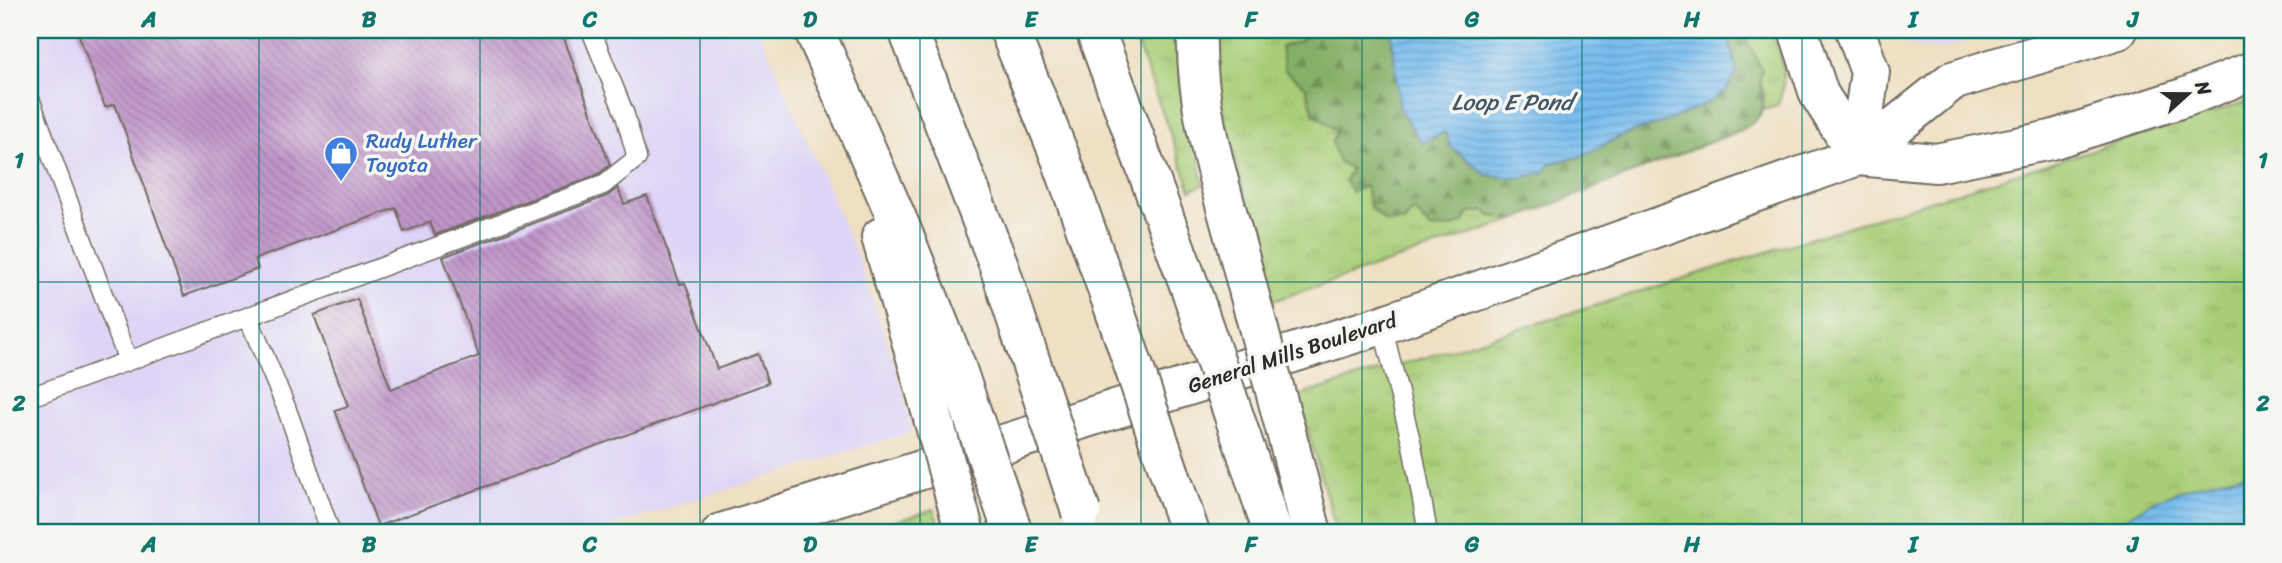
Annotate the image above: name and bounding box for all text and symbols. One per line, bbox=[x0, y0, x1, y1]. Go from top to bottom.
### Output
text: A bbox=[140, 0, 157, 40]
text: B bbox=[362, 0, 377, 40]
text: C bbox=[582, 0, 598, 40]
text: D bbox=[803, 0, 818, 40]
text: E bbox=[1025, 0, 1040, 40]
text: F bbox=[1244, 0, 1259, 40]
text: G bbox=[1464, 0, 1480, 40]
text: H bbox=[1683, 0, 1701, 40]
text: I bbox=[1907, 0, 1919, 40]
text: J bbox=[2126, 0, 2140, 40]
north arrow bbox=[2152, 60, 2222, 130]
text: N bbox=[2185, 75, 2221, 101]
water label: Loop E Pond bbox=[1452, 82, 1578, 123]
place label: Rudy Luther Toyota bbox=[366, 122, 478, 184]
shop icon: Rudy Luther Toyota bbox=[322, 134, 360, 183]
text: 1 bbox=[14, 140, 24, 181]
text: 1 bbox=[2258, 140, 2268, 181]
street label: General Mills Boulevard bbox=[1183, 301, 1403, 405]
text: 2 bbox=[11, 383, 26, 424]
text: 2 bbox=[2255, 383, 2270, 424]
text: A bbox=[140, 524, 157, 563]
text: B bbox=[362, 524, 377, 563]
text: C bbox=[582, 524, 598, 563]
text: D bbox=[803, 524, 818, 563]
text: E bbox=[1025, 524, 1040, 563]
text: F bbox=[1244, 524, 1259, 563]
text: G bbox=[1464, 524, 1480, 563]
text: H bbox=[1683, 524, 1701, 563]
text: I bbox=[1907, 524, 1919, 563]
text: J bbox=[2126, 524, 2140, 563]

